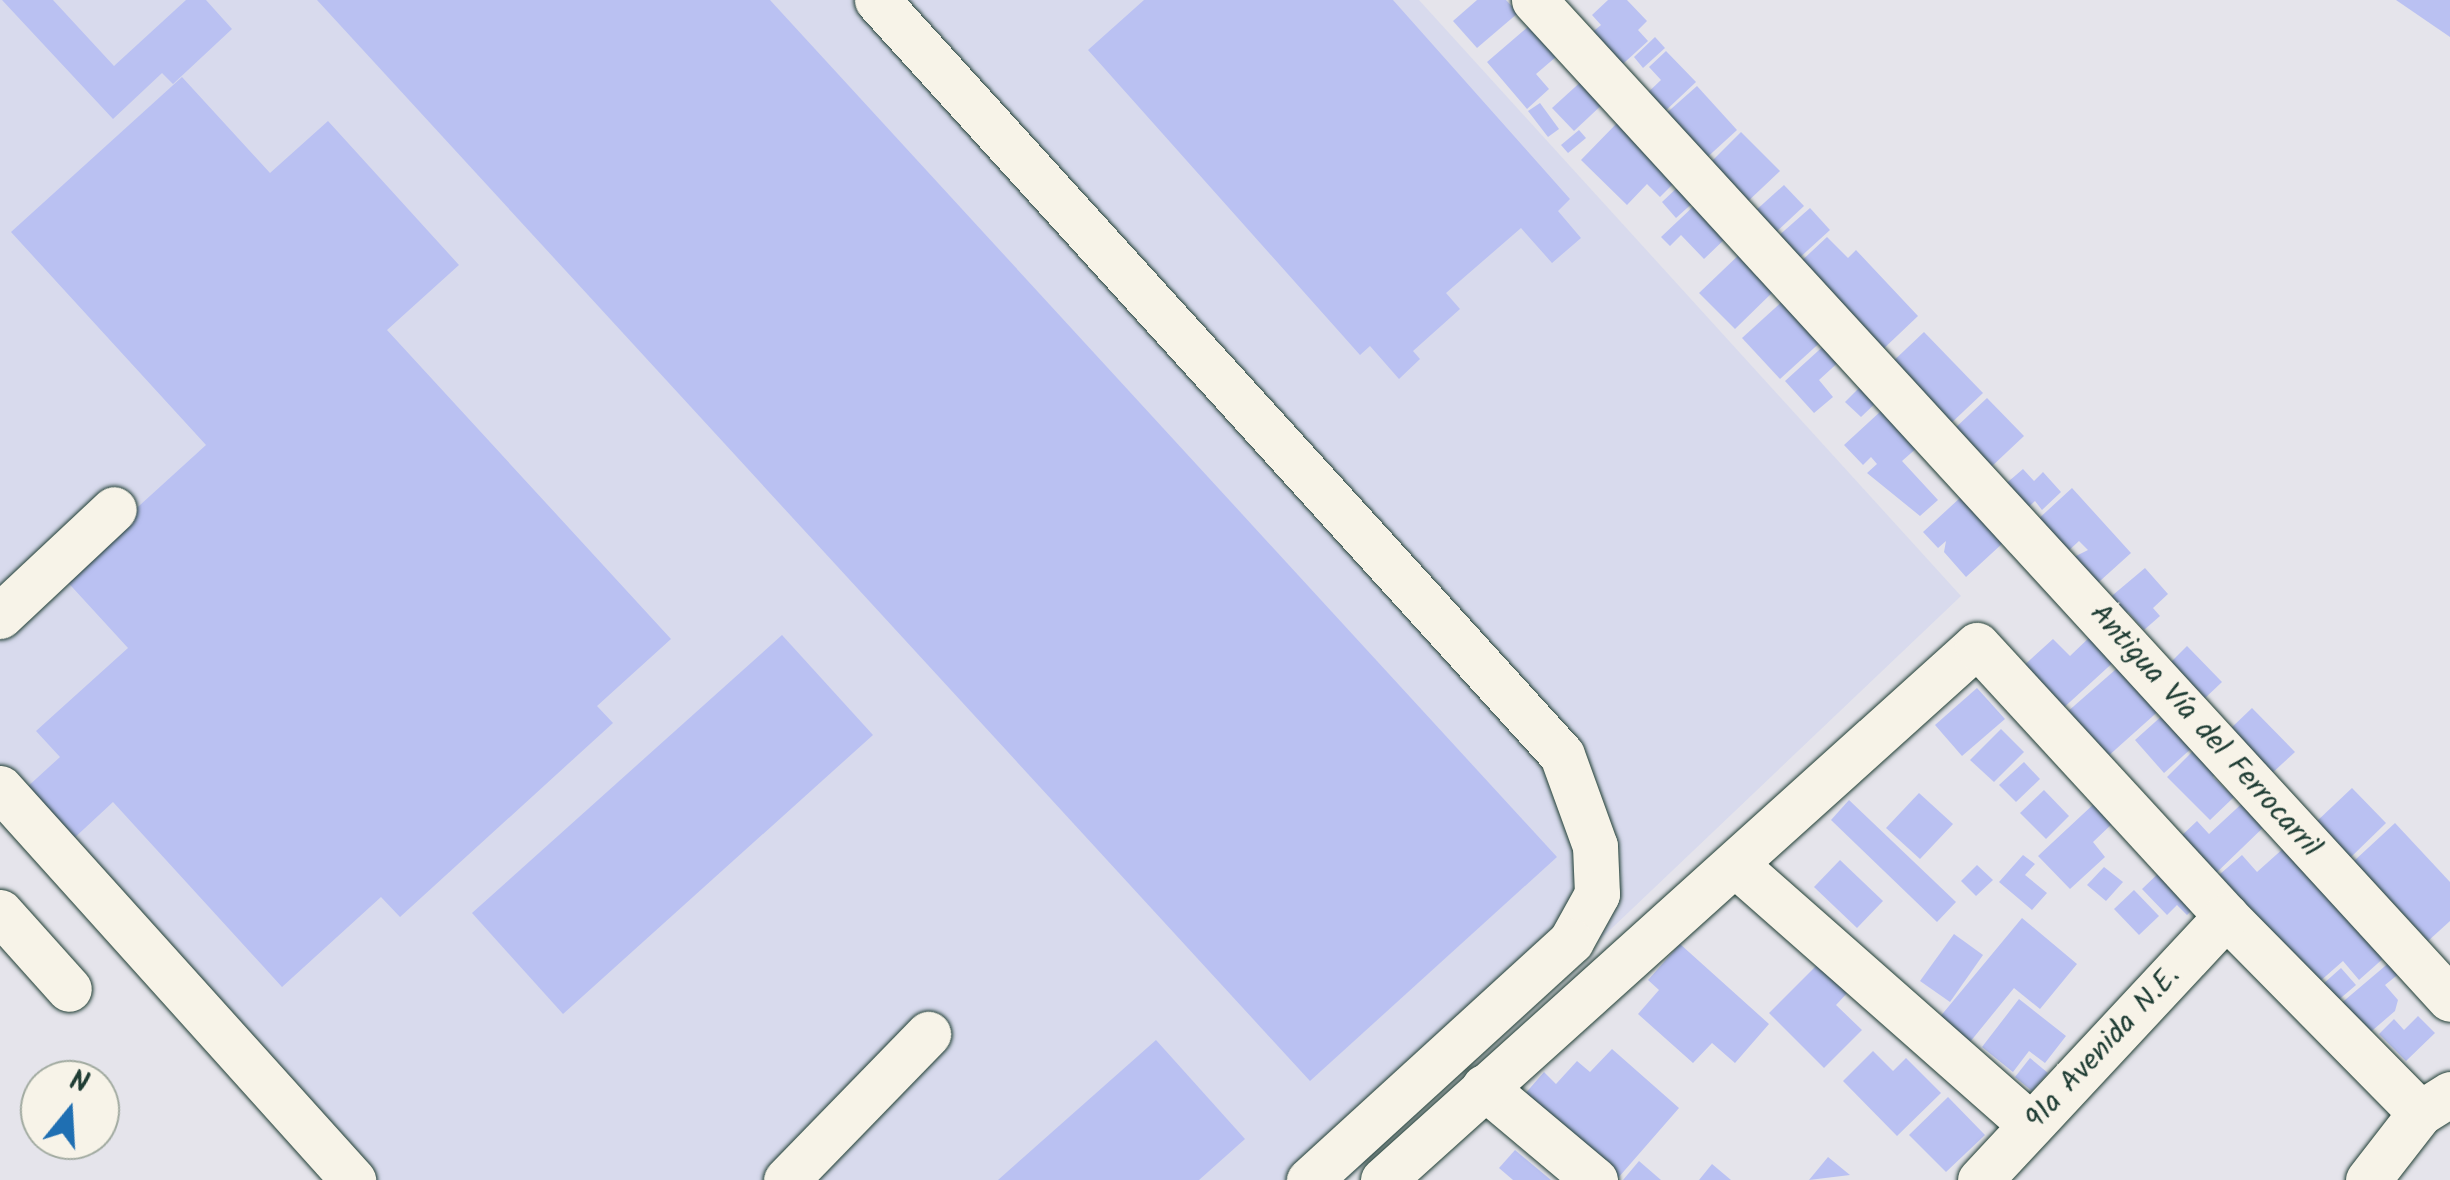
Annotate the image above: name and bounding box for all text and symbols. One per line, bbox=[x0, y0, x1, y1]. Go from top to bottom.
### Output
street label: Antigua Vía del Ferrocarril bbox=[2081, 597, 2329, 865]
street label: 91a Avenida N.E. bbox=[2018, 959, 2188, 1137]
text: N bbox=[63, 1059, 94, 1107]
north arrow bbox=[20, 1060, 120, 1160]

